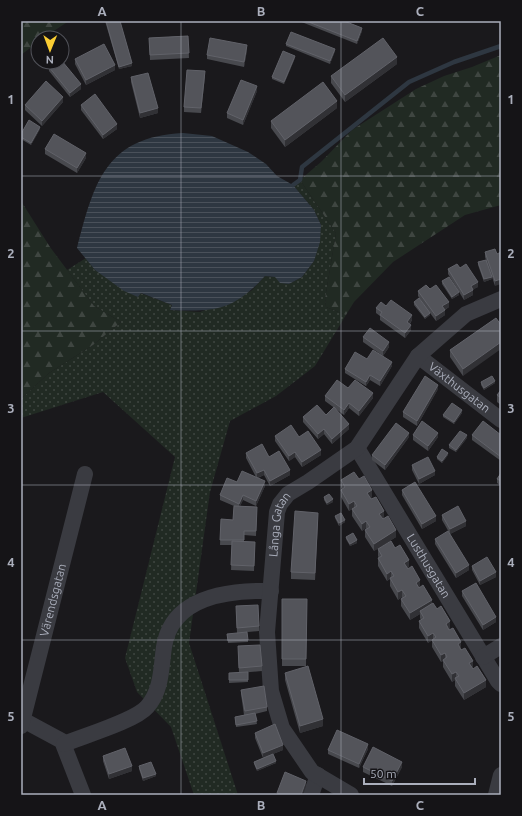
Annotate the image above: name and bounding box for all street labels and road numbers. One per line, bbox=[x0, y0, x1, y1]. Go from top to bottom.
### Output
street label: Växthusgatan bbox=[426, 360, 493, 415]
street label: Långa Gatan bbox=[266, 489, 293, 557]
street label: Lusthusgatan bbox=[405, 531, 453, 600]
street label: Värendsgatan bbox=[37, 562, 68, 638]

